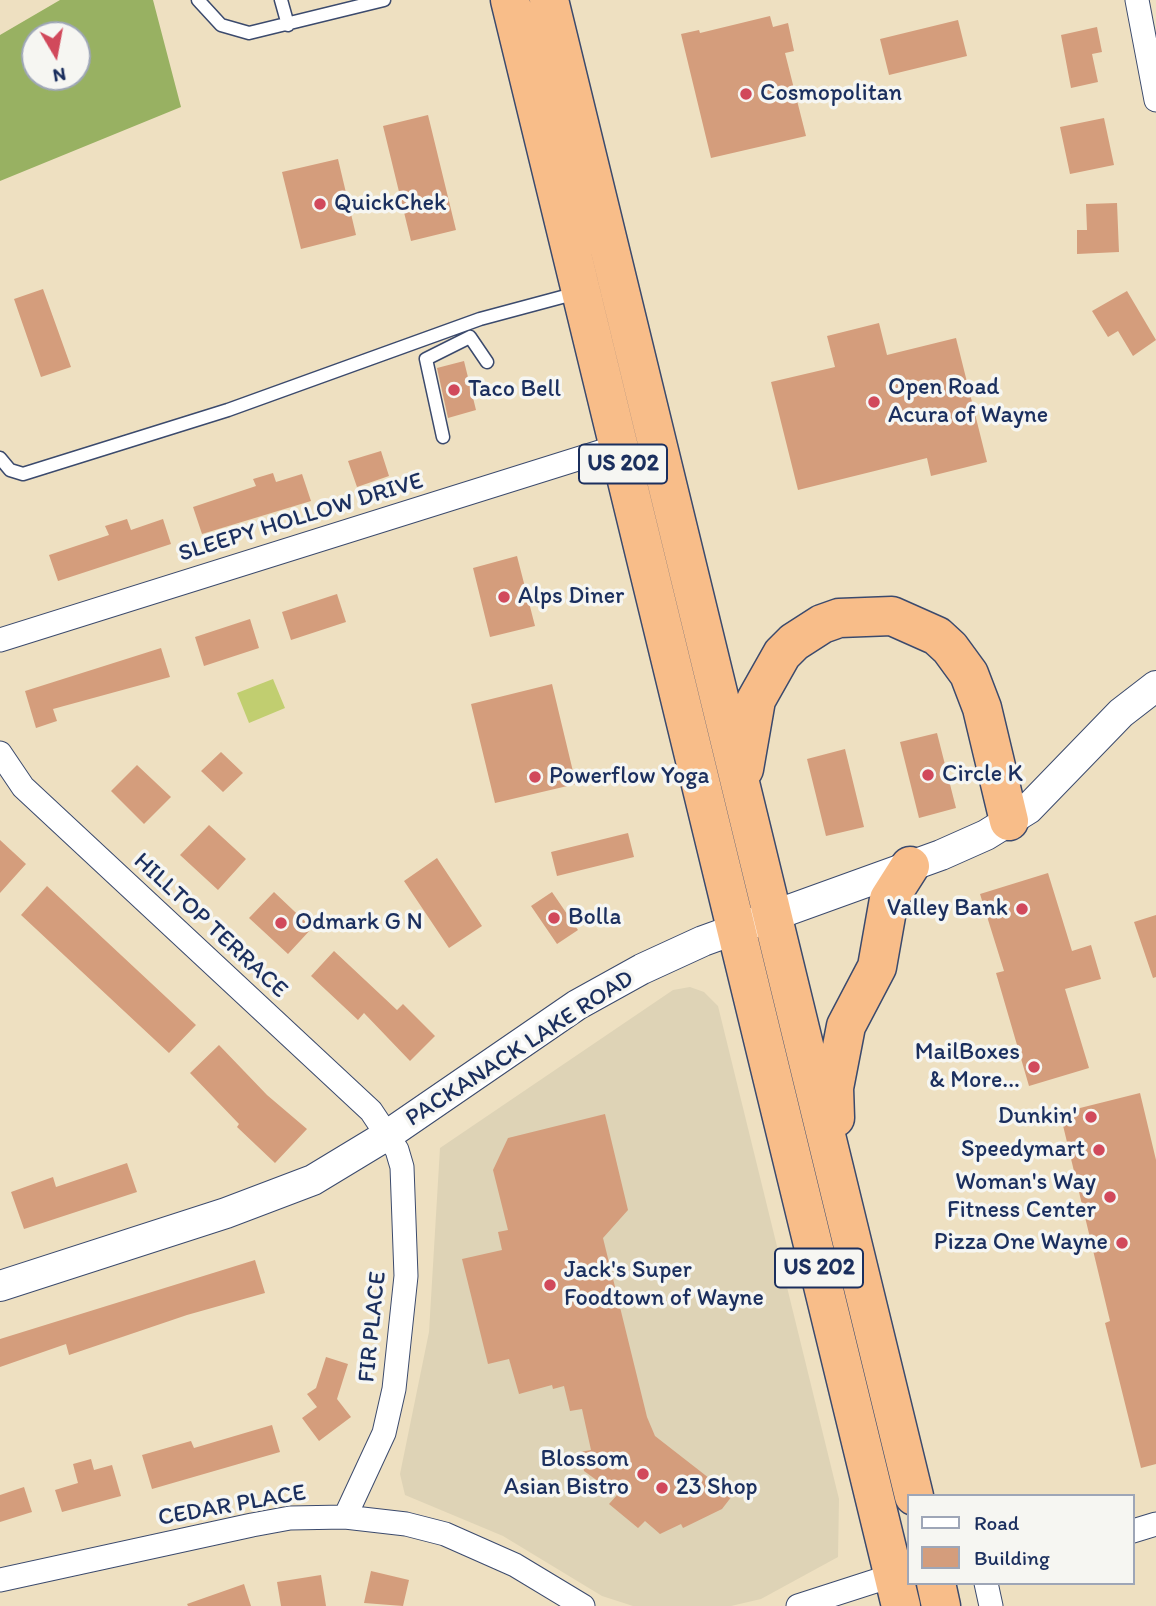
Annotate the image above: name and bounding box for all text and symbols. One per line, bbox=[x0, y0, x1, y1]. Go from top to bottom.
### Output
north arrow bbox=[21, 21, 91, 91]
text: N bbox=[51, 63, 68, 88]
place label: Cosmopolitan bbox=[760, 80, 902, 108]
marker: Cosmopolitan bbox=[738, 86, 754, 102]
place label: QuickChek bbox=[334, 190, 446, 218]
marker: QuickChek bbox=[312, 196, 328, 212]
place label: Open Road Acura of Wayne bbox=[888, 374, 1048, 430]
place label: Taco Bell bbox=[468, 376, 561, 404]
marker: Taco Bell bbox=[446, 382, 462, 398]
marker: Open Road Acura of Wayne bbox=[866, 394, 882, 410]
road number: US 202 bbox=[579, 445, 667, 484]
street label: SLEEPY HOLLOW DRIVE bbox=[175, 467, 427, 569]
place label: Alps Diner bbox=[518, 583, 624, 611]
marker: Alps Diner bbox=[496, 589, 512, 605]
place label: Circle K bbox=[942, 761, 1023, 789]
place label: Powerflow Yoga bbox=[549, 763, 709, 791]
marker: Circle K bbox=[920, 767, 936, 783]
marker: Powerflow Yoga bbox=[527, 769, 543, 785]
street label: HILLTOP TERRACE bbox=[127, 847, 293, 1005]
place label: Valley Bank bbox=[887, 895, 1008, 923]
marker: Valley Bank bbox=[1014, 901, 1030, 917]
place label: Bolla bbox=[568, 904, 621, 932]
place label: Odmark G N bbox=[295, 909, 423, 937]
marker: Bolla bbox=[546, 910, 562, 926]
marker: Odmark G N bbox=[273, 915, 289, 931]
street label: PACKANACK LAKE ROAD bbox=[401, 965, 639, 1133]
place label: MailBoxes & More... bbox=[915, 1039, 1020, 1095]
marker: MailBoxes & More... bbox=[1026, 1059, 1042, 1075]
place label: Dunkin' bbox=[998, 1103, 1077, 1131]
marker: Dunkin' bbox=[1083, 1109, 1099, 1125]
place label: Speedymart bbox=[961, 1136, 1085, 1164]
marker: Speedymart bbox=[1091, 1142, 1107, 1158]
place label: Woman's Way Fitness Center bbox=[947, 1169, 1096, 1225]
marker: Woman's Way Fitness Center bbox=[1102, 1189, 1118, 1205]
place label: Pizza One Wayne bbox=[934, 1229, 1108, 1257]
marker: Pizza One Wayne bbox=[1114, 1235, 1130, 1251]
road number: US 202 bbox=[775, 1248, 863, 1288]
place label: Jack's Super Foodtown of Wayne bbox=[564, 1257, 764, 1313]
street label: FIR PLACE bbox=[353, 1270, 393, 1384]
marker: Jack's Super Foodtown of Wayne bbox=[542, 1277, 558, 1293]
place label: Blossom Asian Bistro bbox=[504, 1446, 629, 1502]
marker: Blossom Asian Bistro bbox=[635, 1466, 651, 1482]
place label: 23 Shop bbox=[676, 1474, 758, 1502]
street label: CEDAR PLACE bbox=[156, 1479, 308, 1533]
marker: 23 Shop bbox=[654, 1480, 670, 1496]
legend bbox=[908, 1494, 1135, 1585]
text: Road bbox=[974, 1510, 1019, 1535]
text: Building bbox=[974, 1545, 1050, 1570]

